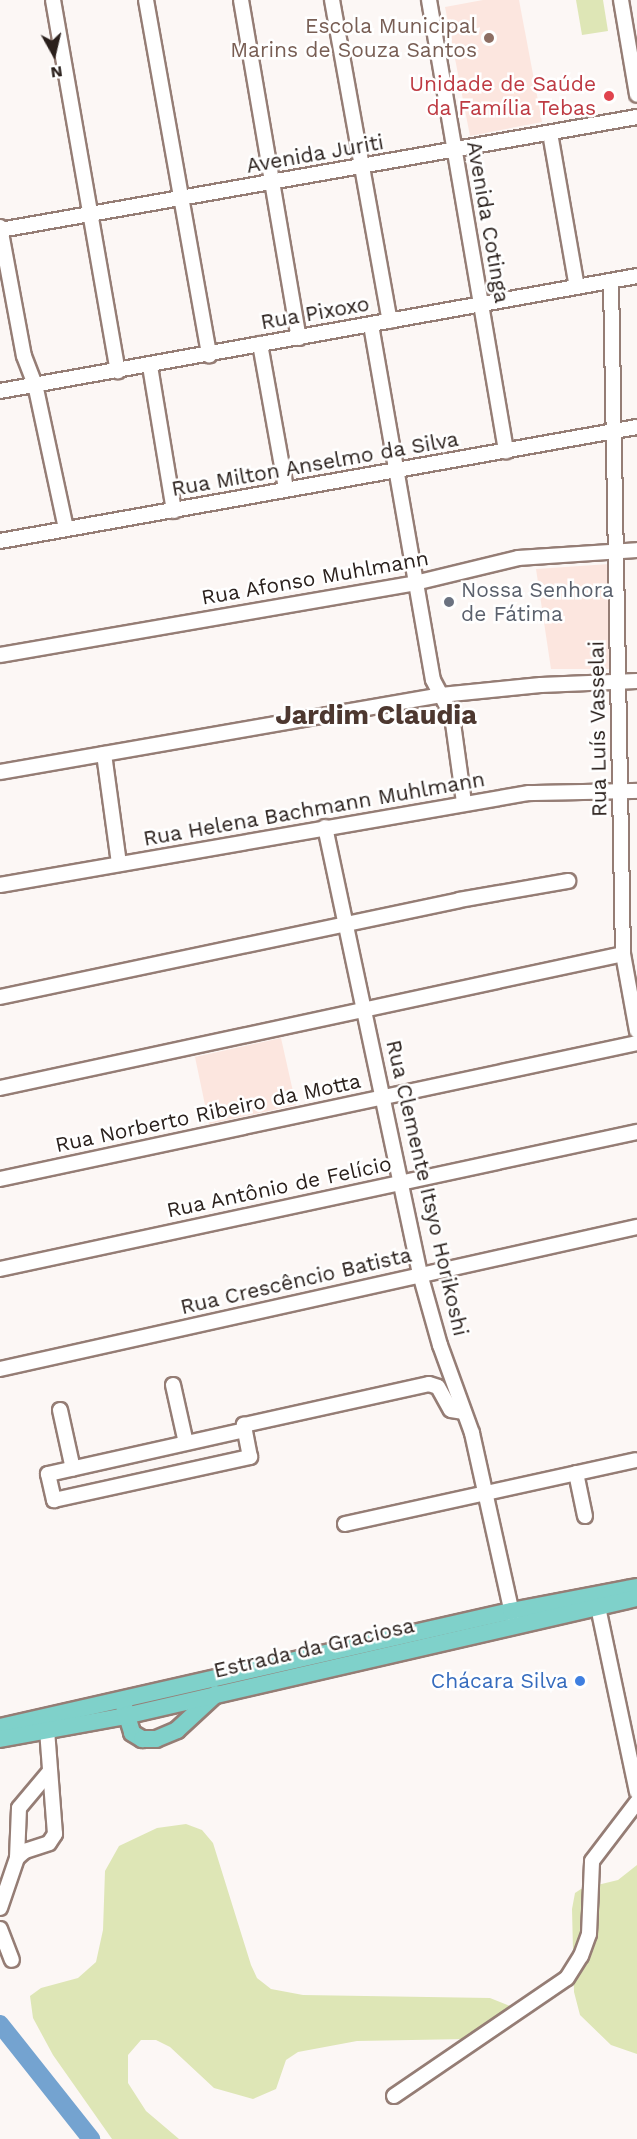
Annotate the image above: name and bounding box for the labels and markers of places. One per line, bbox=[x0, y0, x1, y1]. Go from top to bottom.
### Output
place label: Escola Municipal Marins de Souza Santos bbox=[230, 13, 477, 63]
marker: Escola Municipal Marins de Souza Santos bbox=[482, 31, 496, 45]
place label: Unidade de Saúde da Família Tebas bbox=[409, 71, 596, 121]
marker: Unidade de Saúde da Família Tebas bbox=[600, 87, 618, 105]
place label: Nossa Senhora de Fátima bbox=[461, 577, 614, 627]
marker: Nossa Senhora de Fátima bbox=[442, 595, 456, 609]
place label: Chácara Silva bbox=[430, 1668, 568, 1694]
marker: Chácara Silva bbox=[573, 1674, 587, 1688]

